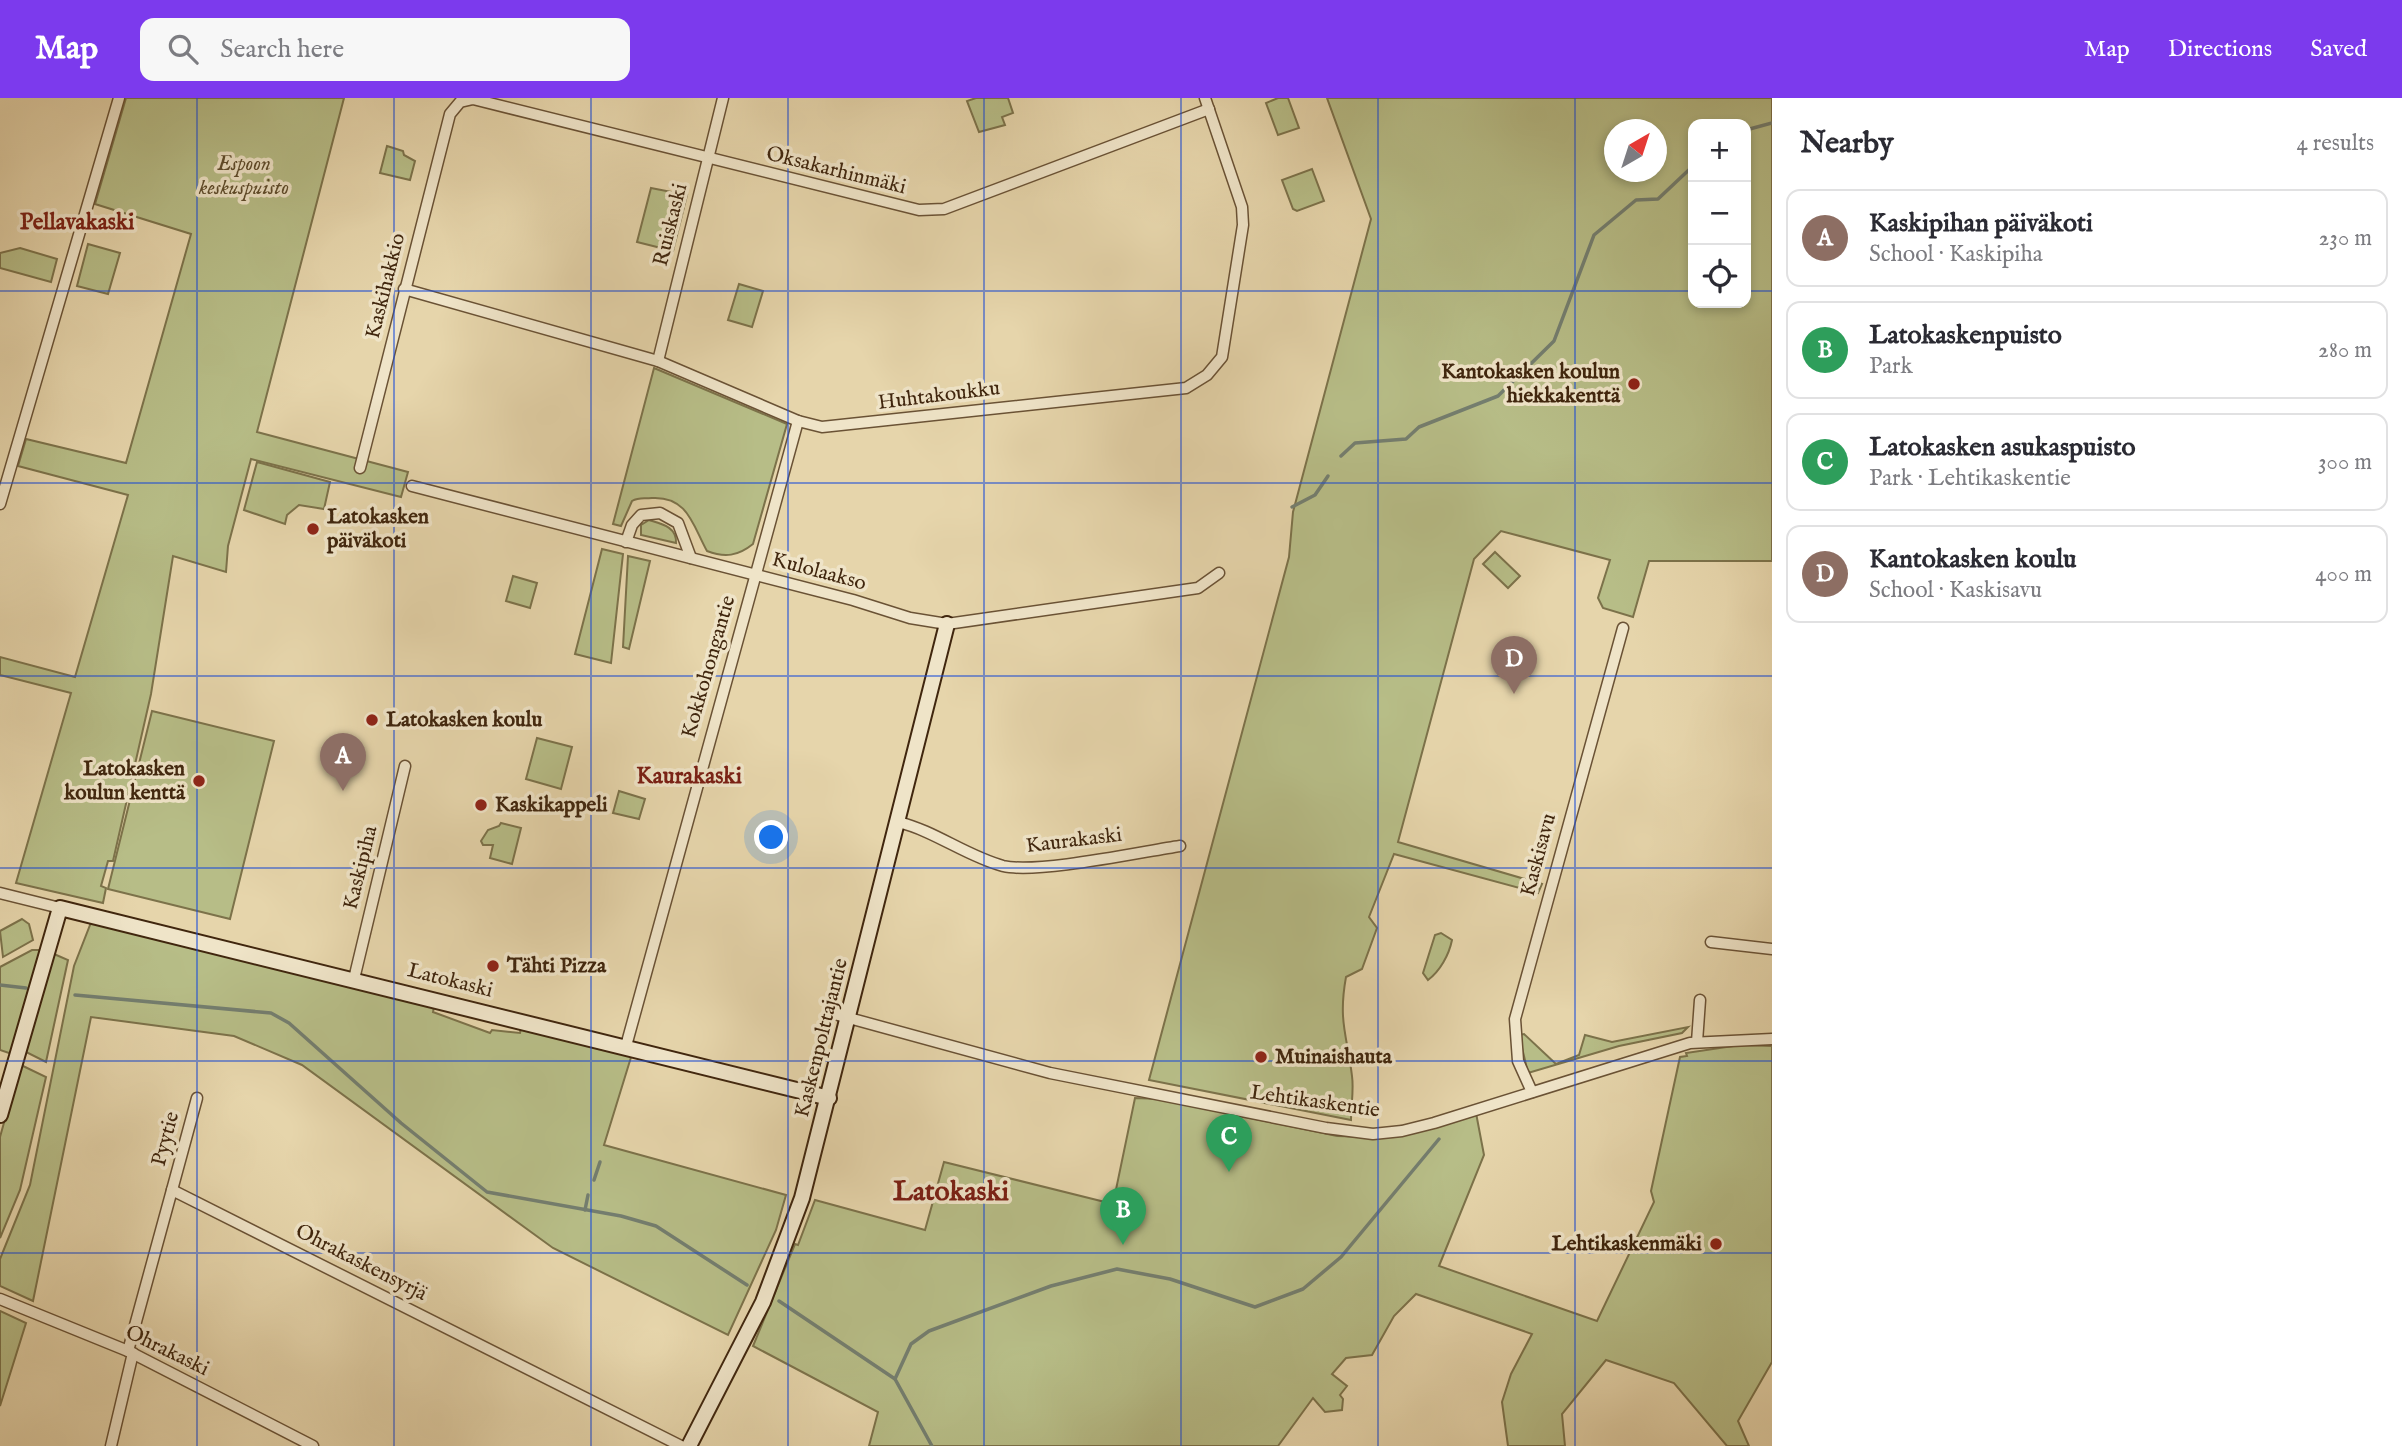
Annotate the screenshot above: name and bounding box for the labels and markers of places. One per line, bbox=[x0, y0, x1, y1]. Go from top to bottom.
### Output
place label: Kantokasken koulun hiekkakenttä bbox=[1441, 359, 1621, 410]
marker: Kantokasken koulun hiekkakenttä bbox=[1626, 376, 1642, 392]
place label: Latokasken päiväkoti bbox=[326, 504, 429, 555]
marker: Latokasken päiväkoti bbox=[305, 521, 321, 537]
pin: D bbox=[1491, 636, 1537, 694]
place label: Latokasken koulu bbox=[386, 707, 542, 734]
marker: Latokasken koulu bbox=[364, 712, 380, 728]
pin: A bbox=[320, 733, 366, 791]
place label: Latokasken koulun kenttä bbox=[63, 756, 186, 807]
marker: Latokasken koulun kenttä bbox=[191, 773, 207, 789]
place label: Kaskikappeli bbox=[495, 792, 608, 819]
marker: Kaskikappeli bbox=[473, 797, 489, 813]
place label: Tähti Pizza bbox=[506, 953, 607, 980]
marker: Tähti Pizza bbox=[485, 958, 501, 974]
place label: Muinaishauta bbox=[1275, 1044, 1393, 1071]
marker: Muinaishauta bbox=[1253, 1049, 1269, 1065]
pin: C bbox=[1206, 1114, 1252, 1172]
pin: B bbox=[1100, 1187, 1146, 1245]
place label: Lehtikaskenmäki bbox=[1552, 1231, 1702, 1258]
marker: Lehtikaskenmäki bbox=[1708, 1236, 1724, 1252]

